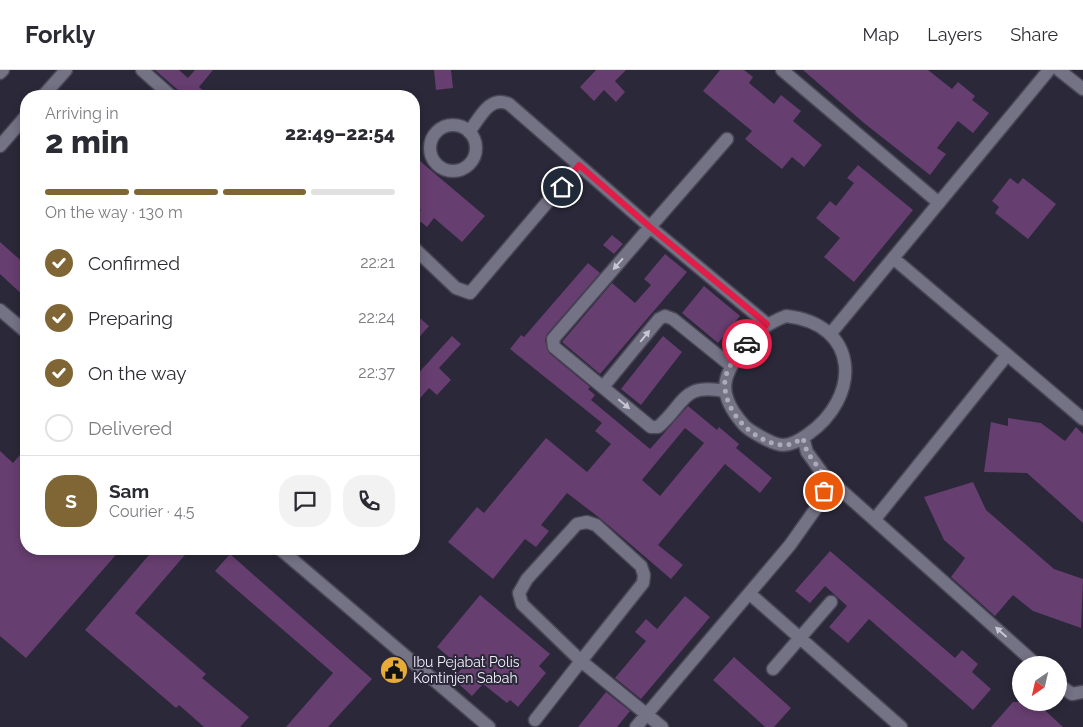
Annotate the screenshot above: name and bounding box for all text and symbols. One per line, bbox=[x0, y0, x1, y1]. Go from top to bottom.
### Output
text: Forkly bbox=[25, 20, 95, 49]
text: Map bbox=[863, 24, 899, 45]
text: Layers bbox=[927, 24, 982, 45]
text: Share bbox=[1010, 24, 1058, 45]
text: Arriving in bbox=[45, 104, 119, 123]
text: 22:49–22:54 bbox=[285, 122, 395, 144]
text: 2 min bbox=[45, 123, 129, 160]
pin bbox=[541, 166, 583, 208]
icon: home bbox=[548, 173, 576, 201]
text: On the way · 130 m bbox=[45, 203, 183, 222]
icon: check bbox=[45, 249, 73, 277]
text: Confirmed bbox=[88, 252, 180, 274]
text: 22:21 bbox=[360, 253, 395, 272]
one-way arrow bbox=[612, 258, 624, 270]
icon: check bbox=[45, 304, 73, 332]
text: Preparing bbox=[88, 307, 173, 329]
text: 22:24 bbox=[358, 308, 395, 327]
courier bbox=[722, 319, 772, 369]
one-way arrow bbox=[640, 330, 651, 343]
icon: car bbox=[733, 330, 761, 358]
icon: check bbox=[45, 359, 73, 387]
text: On the way bbox=[88, 362, 187, 384]
text: 22:37 bbox=[358, 363, 395, 382]
one-way arrow bbox=[617, 399, 630, 410]
text: Delivered bbox=[88, 417, 172, 439]
pin bbox=[803, 470, 845, 512]
button: chat bbox=[279, 475, 331, 527]
button: phone bbox=[343, 475, 395, 527]
icon: bag bbox=[810, 477, 838, 505]
text: Sam bbox=[109, 480, 149, 502]
text: S bbox=[65, 490, 77, 512]
text: Courier · 4.5 bbox=[109, 502, 194, 521]
one-way arrow bbox=[995, 626, 1007, 638]
place label: Ibu Pejabat Polis Kontinjen Sabah bbox=[413, 654, 520, 686]
public building icon: Ibu Pejabat Polis Kontinjen Sabah bbox=[379, 655, 409, 685]
north arrow bbox=[1012, 656, 1068, 711]
map controls bbox=[1012, 656, 1067, 711]

